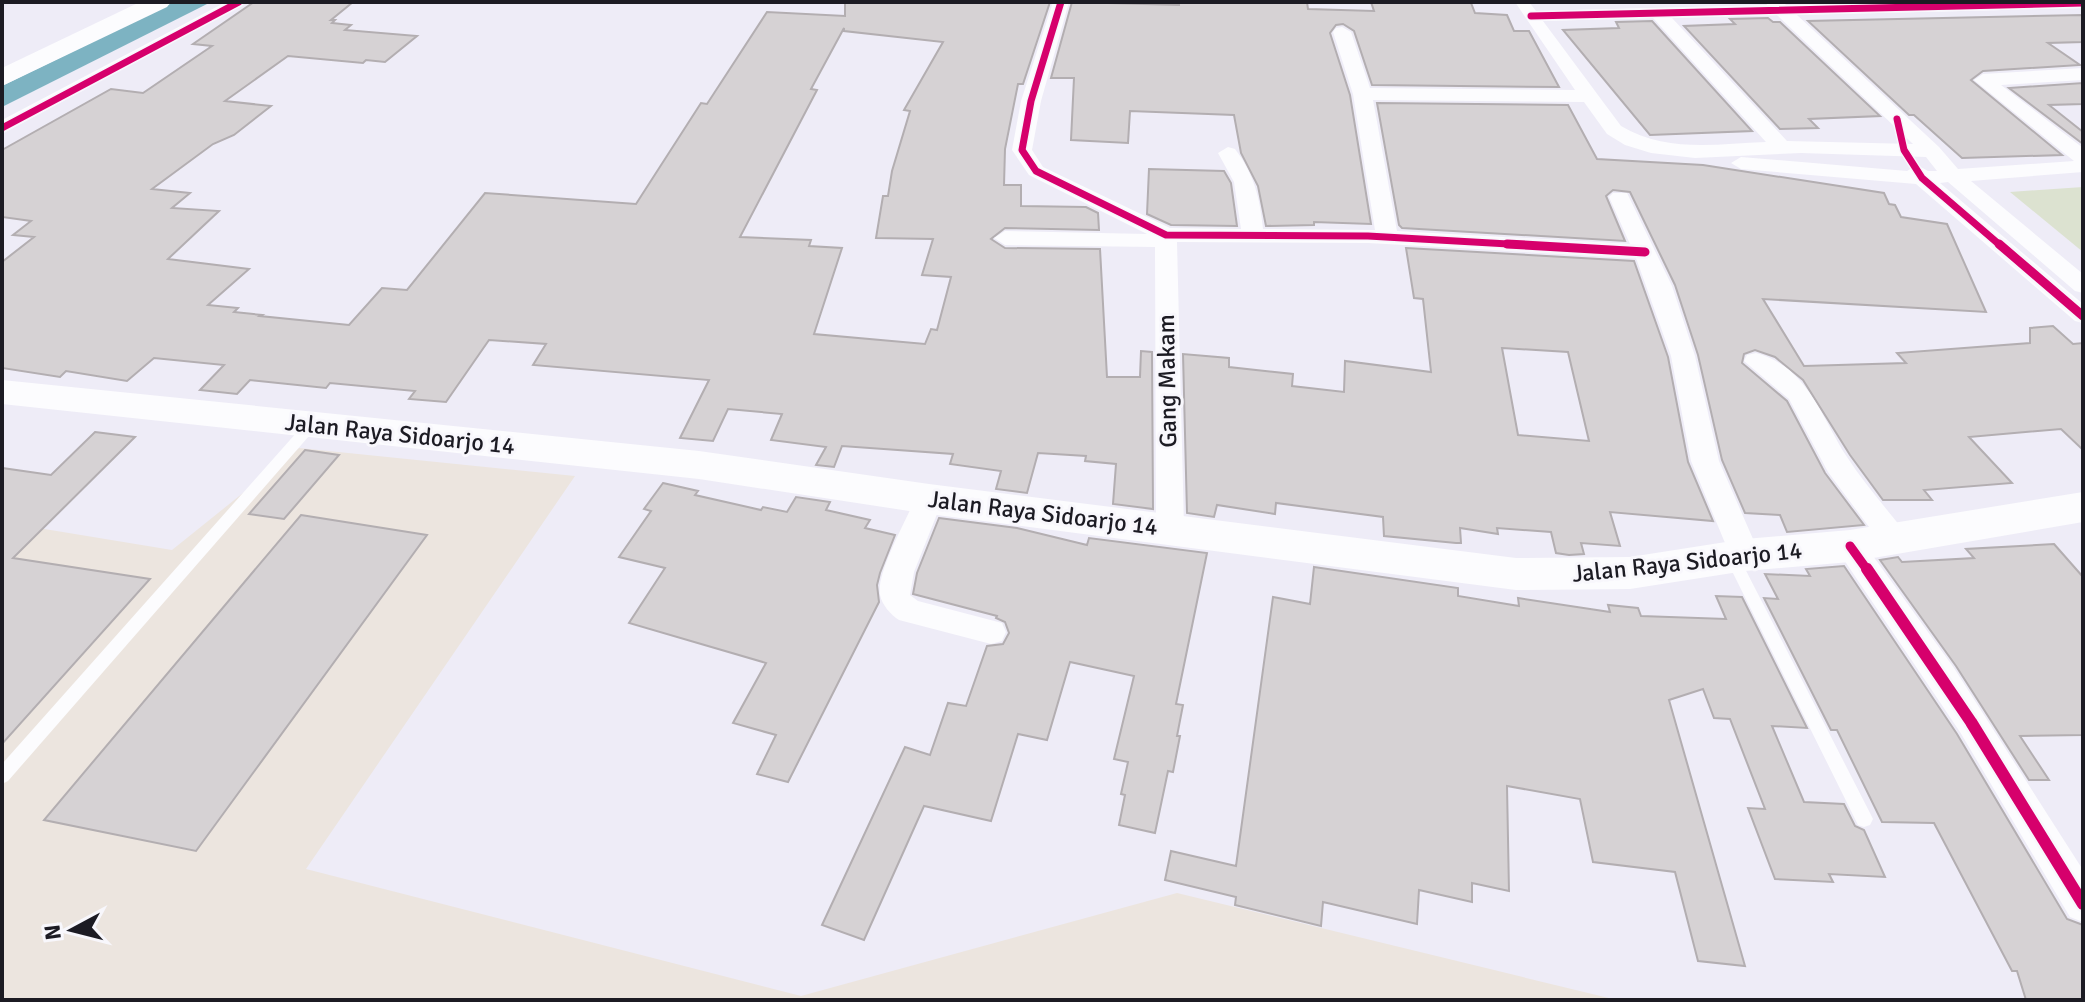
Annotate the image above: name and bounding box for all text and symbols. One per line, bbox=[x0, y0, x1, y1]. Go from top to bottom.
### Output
street label: Gang Makam bbox=[1151, 314, 1183, 448]
street label: Jalan Raya Sidoarjo 14 bbox=[283, 407, 517, 461]
street label: Jalan Raya Sidoarjo 14 bbox=[926, 484, 1160, 542]
street label: Jalan Raya Sidoarjo 14 bbox=[1570, 535, 1804, 589]
north arrow bbox=[32, 890, 112, 970]
text: N bbox=[38, 923, 67, 942]

